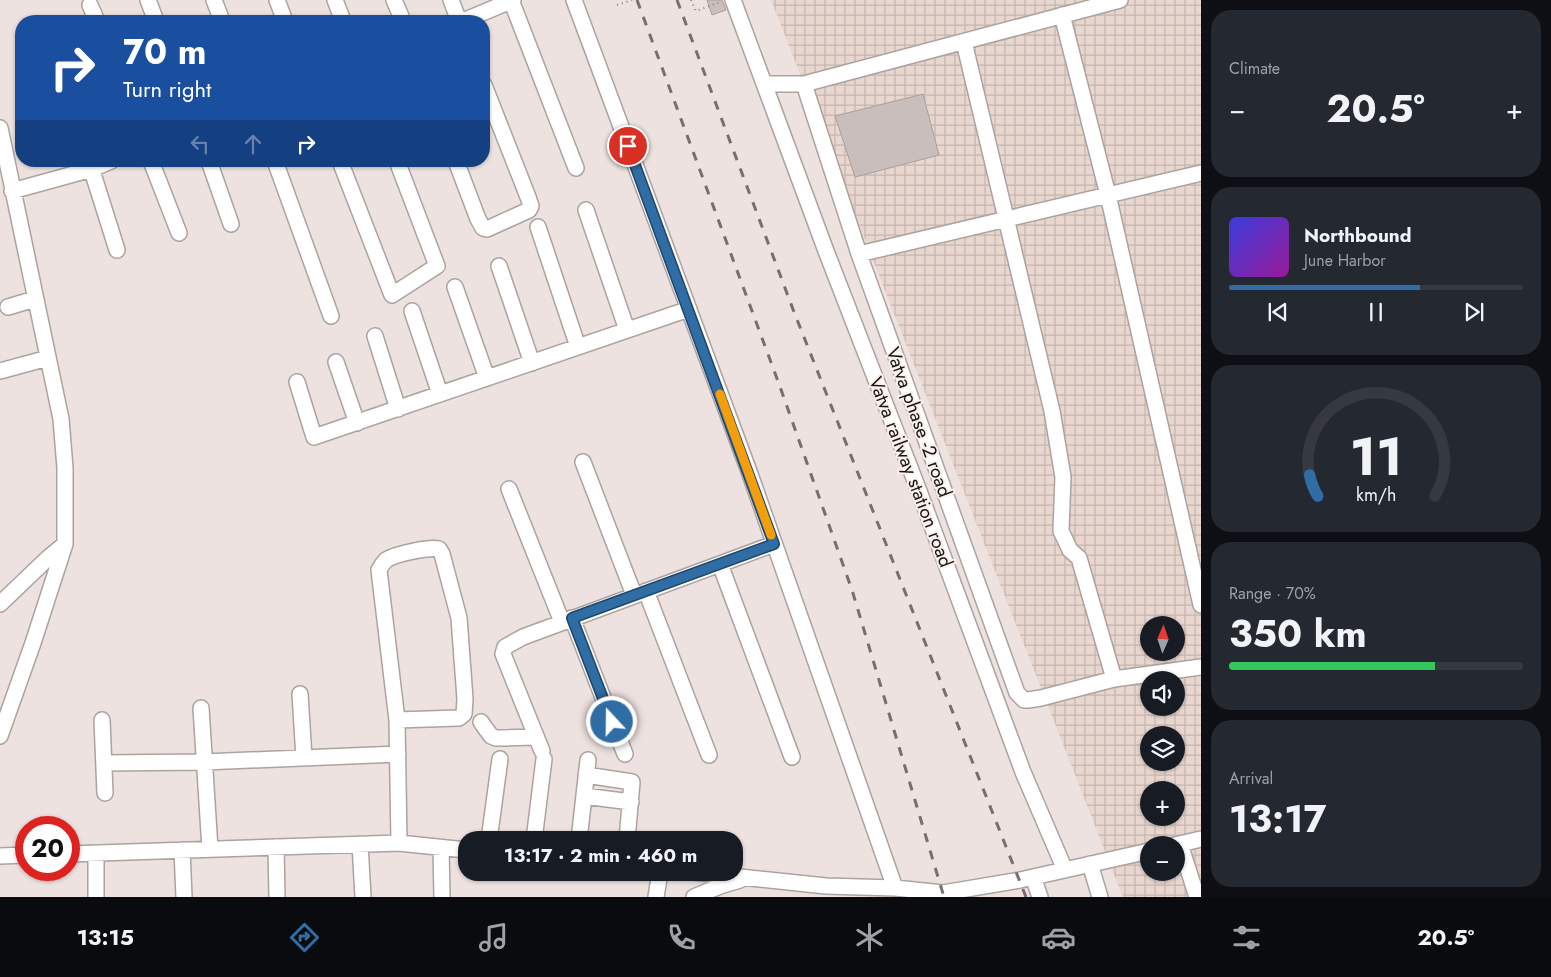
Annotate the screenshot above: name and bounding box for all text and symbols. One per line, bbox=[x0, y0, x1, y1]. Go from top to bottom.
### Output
text: 70 m bbox=[123, 27, 206, 77]
icon: right bbox=[40, 35, 105, 100]
text: Climate bbox=[1229, 57, 1280, 80]
text: Turn right bbox=[123, 73, 211, 105]
text: 20.5° bbox=[1327, 81, 1425, 136]
text: − bbox=[1229, 89, 1246, 130]
text: + bbox=[1506, 89, 1523, 130]
pin bbox=[607, 125, 649, 167]
icon: left bbox=[186, 130, 214, 158]
icon: ahead bbox=[239, 130, 267, 158]
icon: right bbox=[292, 130, 320, 158]
icon: arrive bbox=[614, 132, 642, 160]
text: Northbound bbox=[1304, 222, 1411, 249]
text: June Harbor bbox=[1304, 249, 1386, 272]
icon: previous bbox=[1264, 298, 1292, 326]
icon: pause bbox=[1362, 298, 1390, 326]
icon: next bbox=[1460, 298, 1488, 326]
street label: Vatva phase -2 road bbox=[879, 343, 959, 501]
street label: Vatva railway station road bbox=[862, 373, 960, 571]
text: 11 bbox=[1350, 419, 1402, 495]
text: km/h bbox=[1356, 482, 1396, 508]
text: Range · 70% bbox=[1229, 582, 1316, 605]
text: 350 km bbox=[1229, 606, 1367, 661]
north arrow bbox=[1140, 616, 1185, 661]
map controls bbox=[1140, 616, 1185, 881]
button: sound bbox=[1140, 671, 1185, 716]
position arrow bbox=[585, 695, 637, 747]
button: layers bbox=[1140, 726, 1185, 771]
text: Arrival bbox=[1229, 767, 1273, 790]
button: + bbox=[1140, 781, 1185, 826]
text: 13:17 bbox=[1229, 791, 1326, 846]
speed limit sign: 20 bbox=[15, 816, 80, 881]
button: − bbox=[1140, 836, 1185, 881]
text: 13:17 · 2 min · 460 m bbox=[504, 842, 697, 869]
icon: directions bbox=[287, 920, 322, 955]
icon: music bbox=[476, 920, 511, 955]
icon: phone bbox=[664, 920, 699, 955]
icon: climate bbox=[852, 920, 887, 955]
icon: car bbox=[1041, 920, 1076, 955]
icon: filters bbox=[1229, 920, 1264, 955]
text: 13:15 bbox=[77, 921, 134, 953]
text: 20.5° bbox=[1417, 921, 1474, 953]

